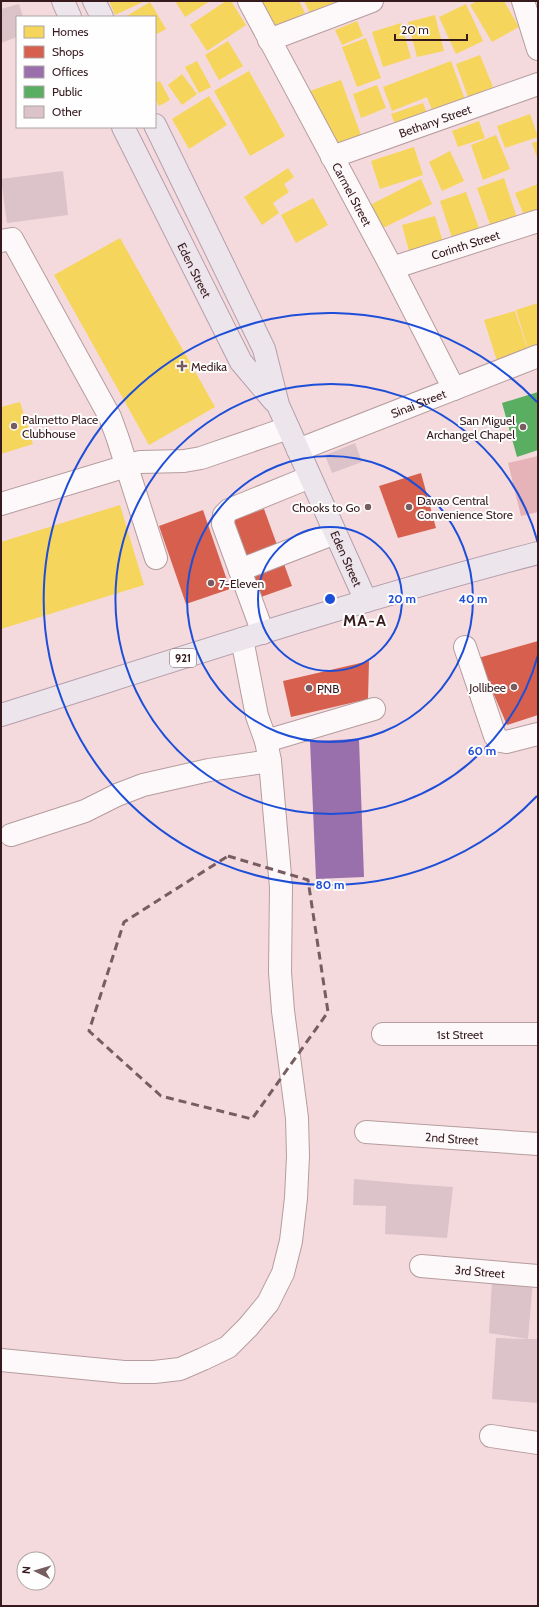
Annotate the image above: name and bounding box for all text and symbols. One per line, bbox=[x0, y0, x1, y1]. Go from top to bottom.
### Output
legend bbox=[16, 16, 156, 128]
scale bar bbox=[395, 16, 467, 42]
text: 20 m bbox=[401, 22, 429, 37]
text: Homes bbox=[52, 24, 89, 39]
text: Shops bbox=[52, 44, 84, 59]
text: Offices bbox=[52, 64, 88, 79]
text: Public bbox=[52, 84, 83, 99]
street label: Bethany Street bbox=[396, 101, 473, 140]
text: Other bbox=[52, 104, 82, 119]
street label: Carmel Street bbox=[329, 160, 376, 228]
street label: Corinth Street bbox=[429, 226, 501, 262]
street label: Eden Street bbox=[175, 240, 215, 300]
place label: Medika bbox=[191, 359, 227, 374]
marker: Medika bbox=[176, 360, 188, 372]
street label: Sinai Street bbox=[388, 385, 448, 421]
place label: Palmetto Place Clubhouse bbox=[22, 412, 98, 441]
place label: San Miguel Archangel Chapel bbox=[427, 413, 515, 442]
marker: Palmetto Place Clubhouse bbox=[9, 421, 19, 431]
marker: San Miguel Archangel Chapel bbox=[518, 422, 528, 432]
place label: Davao Central Convenience Store bbox=[417, 493, 513, 522]
place label: Chooks to Go bbox=[292, 500, 360, 515]
marker: Chooks to Go bbox=[363, 502, 373, 512]
marker: Davao Central Convenience Store bbox=[404, 502, 414, 512]
street label: Eden Street bbox=[328, 528, 366, 589]
place label: 7-Eleven bbox=[219, 576, 264, 591]
marker: 7-Eleven bbox=[206, 578, 216, 588]
text: 20 m bbox=[388, 591, 416, 606]
text: 40 m bbox=[458, 591, 488, 606]
centre of rings bbox=[323, 592, 337, 606]
district label: MA-A bbox=[343, 611, 387, 630]
road number: 921 bbox=[170, 649, 196, 667]
place label: Jollibee bbox=[468, 680, 506, 695]
place label: PNB bbox=[317, 681, 339, 696]
marker: Jollibee bbox=[509, 682, 519, 692]
marker: PNB bbox=[304, 683, 314, 693]
text: 60 m bbox=[468, 743, 496, 758]
text: 80 m bbox=[316, 877, 344, 892]
street label: 1st Street bbox=[437, 1027, 483, 1042]
street label: 2nd Street bbox=[425, 1129, 479, 1147]
street label: 3rd Street bbox=[454, 1261, 506, 1281]
north arrow bbox=[16, 1551, 56, 1591]
text: N bbox=[19, 1566, 33, 1575]

